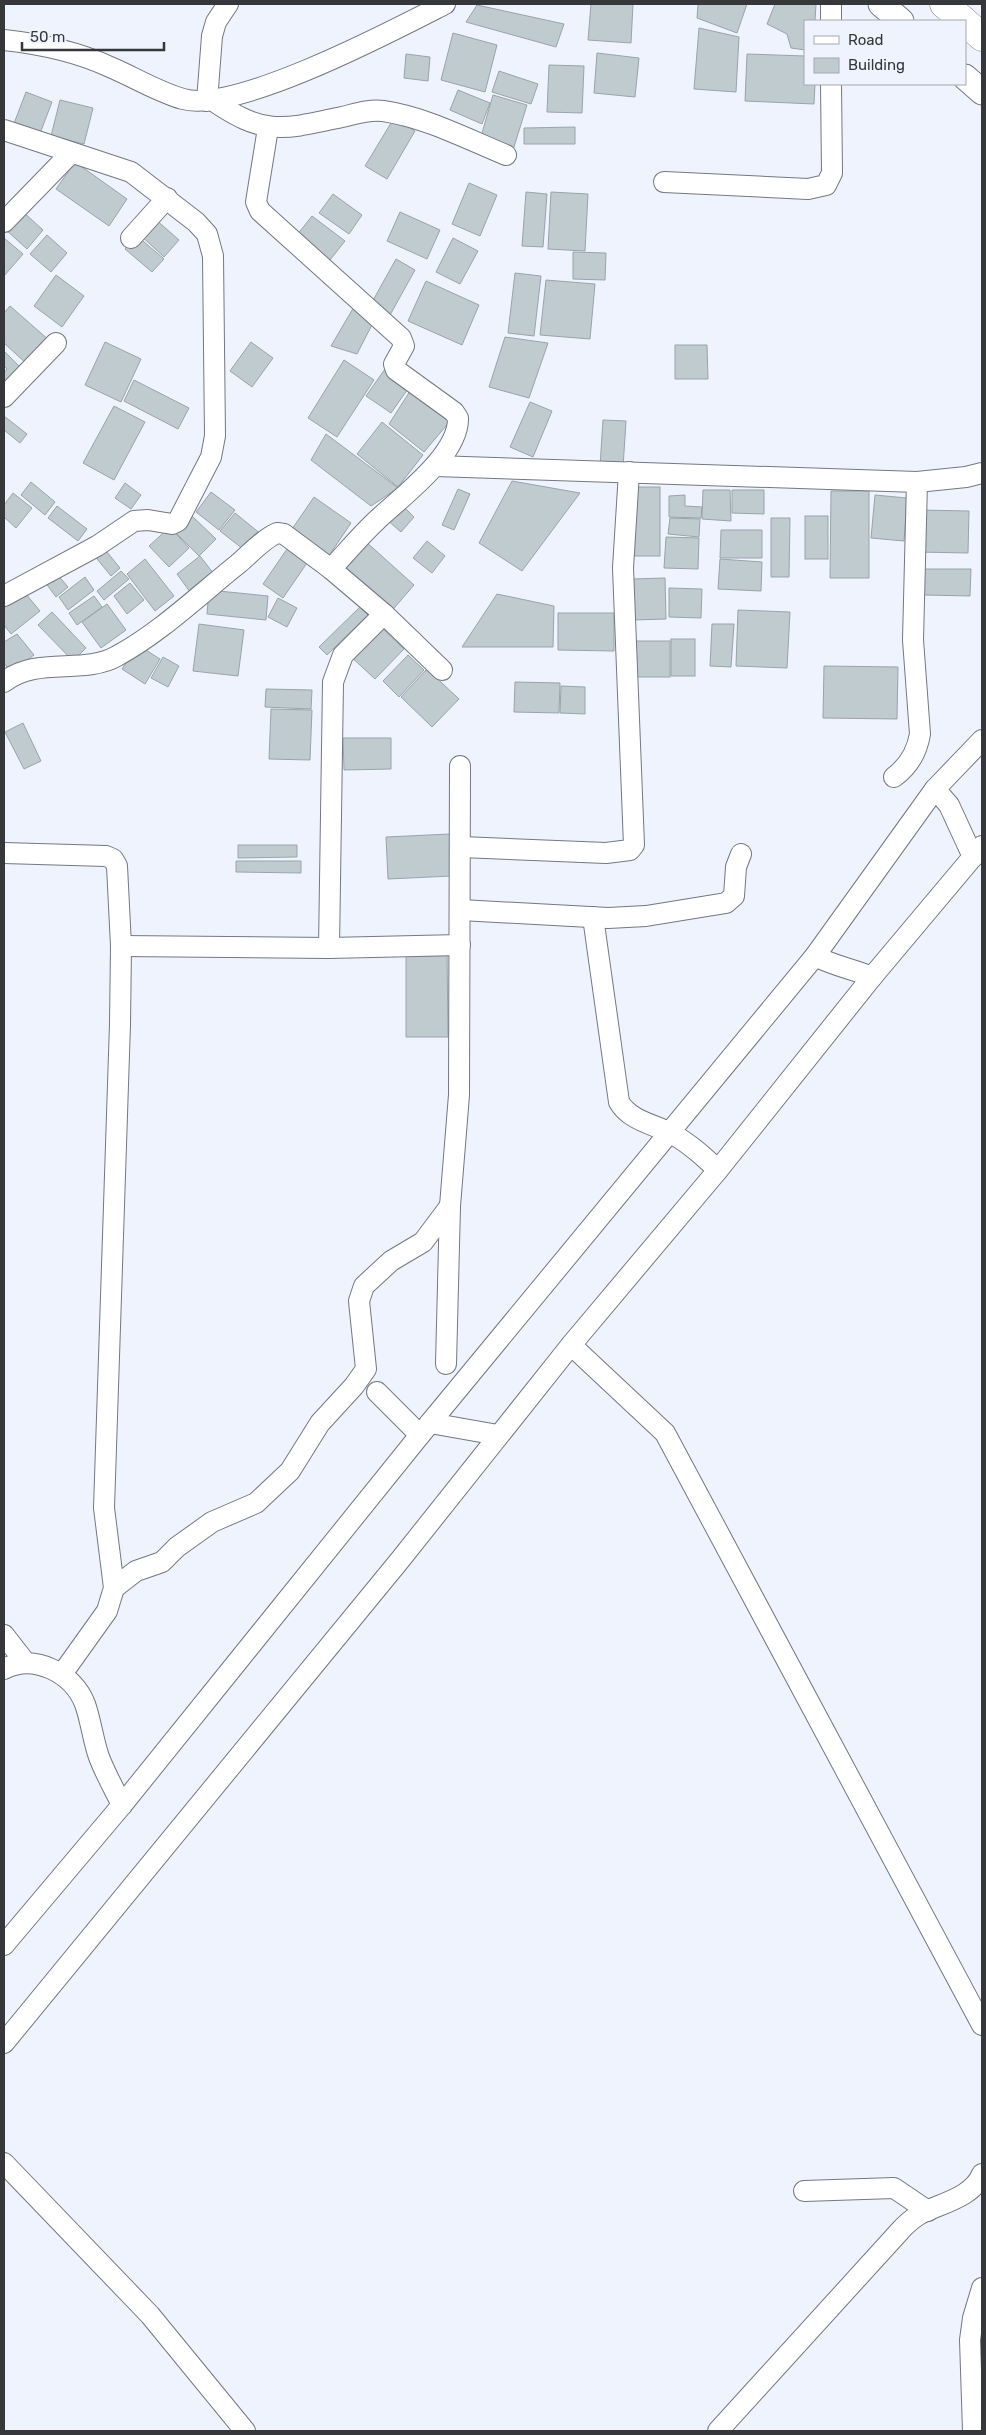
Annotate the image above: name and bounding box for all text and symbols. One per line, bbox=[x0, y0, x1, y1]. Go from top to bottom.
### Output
scale bar bbox=[22, 20, 165, 52]
legend bbox=[804, 20, 966, 85]
text: 50 m bbox=[30, 28, 65, 46]
text: Road bbox=[848, 31, 884, 49]
text: Building bbox=[848, 56, 905, 74]

